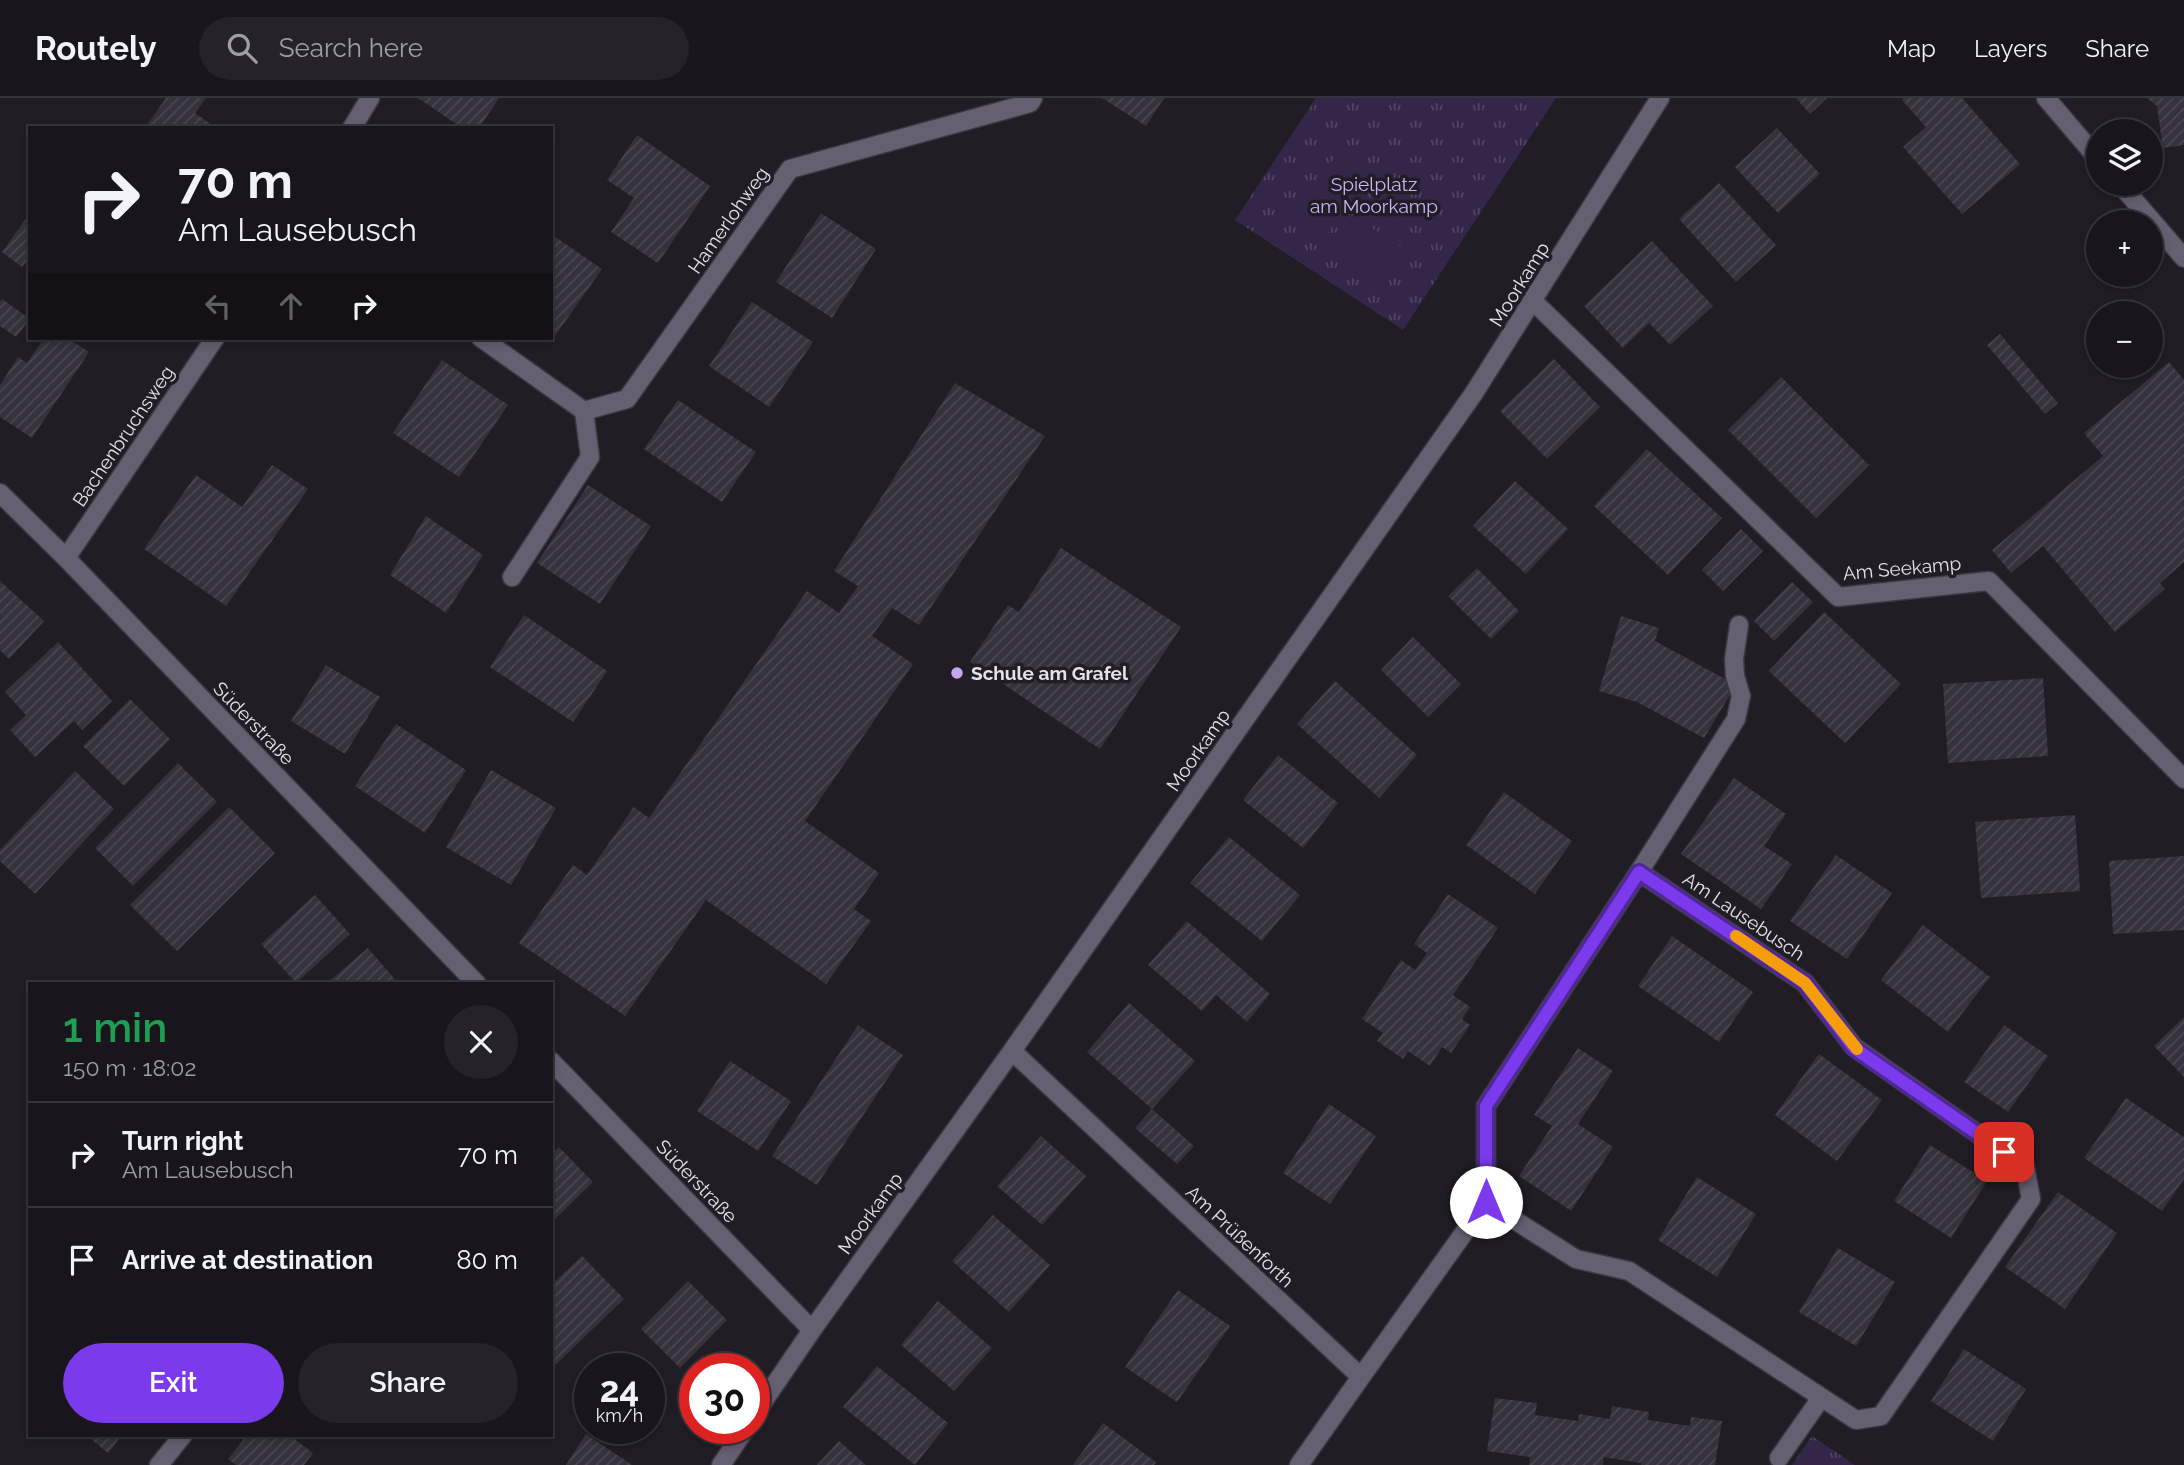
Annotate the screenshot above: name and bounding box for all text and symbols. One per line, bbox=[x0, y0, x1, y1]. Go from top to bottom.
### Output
search box bbox=[199, 17, 689, 80]
text: Routely bbox=[35, 29, 157, 68]
icon: search bbox=[223, 29, 261, 67]
text: Search here bbox=[279, 33, 423, 63]
text: Map bbox=[1887, 34, 1936, 63]
text: Layers bbox=[1974, 34, 2047, 63]
text: Share bbox=[2085, 34, 2149, 63]
map controls bbox=[2086, 119, 2163, 378]
button: layers bbox=[2086, 119, 2163, 196]
text: 70 m bbox=[178, 152, 293, 209]
icon: right bbox=[63, 154, 154, 245]
street label: Hamerlohweg bbox=[683, 163, 773, 277]
park label: Spielplatz am Moorkamp bbox=[1310, 173, 1438, 217]
button: + bbox=[2086, 210, 2163, 287]
text: Am Lausebusch bbox=[178, 211, 417, 248]
street label: Moorkamp bbox=[1484, 238, 1554, 330]
icon: left bbox=[199, 287, 237, 325]
icon: ahead bbox=[272, 287, 310, 325]
icon: right bbox=[345, 287, 383, 325]
button: − bbox=[2086, 301, 2163, 378]
street label: Bachenbruchsweg bbox=[68, 361, 178, 511]
street label: Am Seekamp bbox=[1842, 552, 1962, 584]
place label: Schule am Grafel bbox=[971, 662, 1129, 684]
marker: Schule am Grafel bbox=[949, 665, 965, 681]
street label: Süderstraße bbox=[209, 677, 299, 769]
street label: Moorkamp bbox=[1162, 705, 1234, 795]
street label: Am Lausebusch bbox=[1679, 867, 1809, 965]
text: 1 min bbox=[63, 1003, 167, 1052]
button: close bbox=[444, 1005, 518, 1079]
text: 150 m · 18:02 bbox=[63, 1054, 196, 1081]
pin bbox=[1974, 1122, 2034, 1182]
text: Turn right bbox=[122, 1126, 243, 1156]
icon: arrive bbox=[1985, 1133, 2023, 1171]
street label: Süderstraße bbox=[652, 1135, 742, 1227]
icon: right bbox=[63, 1136, 101, 1174]
text: 70 m bbox=[458, 1140, 518, 1170]
text: Am Lausebusch bbox=[122, 1156, 294, 1183]
position arrow bbox=[1449, 1165, 1523, 1239]
street label: Moorkamp bbox=[833, 1168, 907, 1258]
street label: Am Prüßenforth bbox=[1182, 1181, 1298, 1291]
icon: arrive bbox=[63, 1241, 101, 1279]
text: Arrive at destination bbox=[122, 1245, 373, 1275]
text: 80 m bbox=[456, 1245, 518, 1275]
button: Exit bbox=[63, 1343, 284, 1423]
button: Share bbox=[298, 1343, 518, 1423]
speed limit sign: 30 bbox=[679, 1353, 770, 1444]
text: 24 bbox=[600, 1369, 639, 1410]
text: km/h bbox=[596, 1405, 643, 1426]

